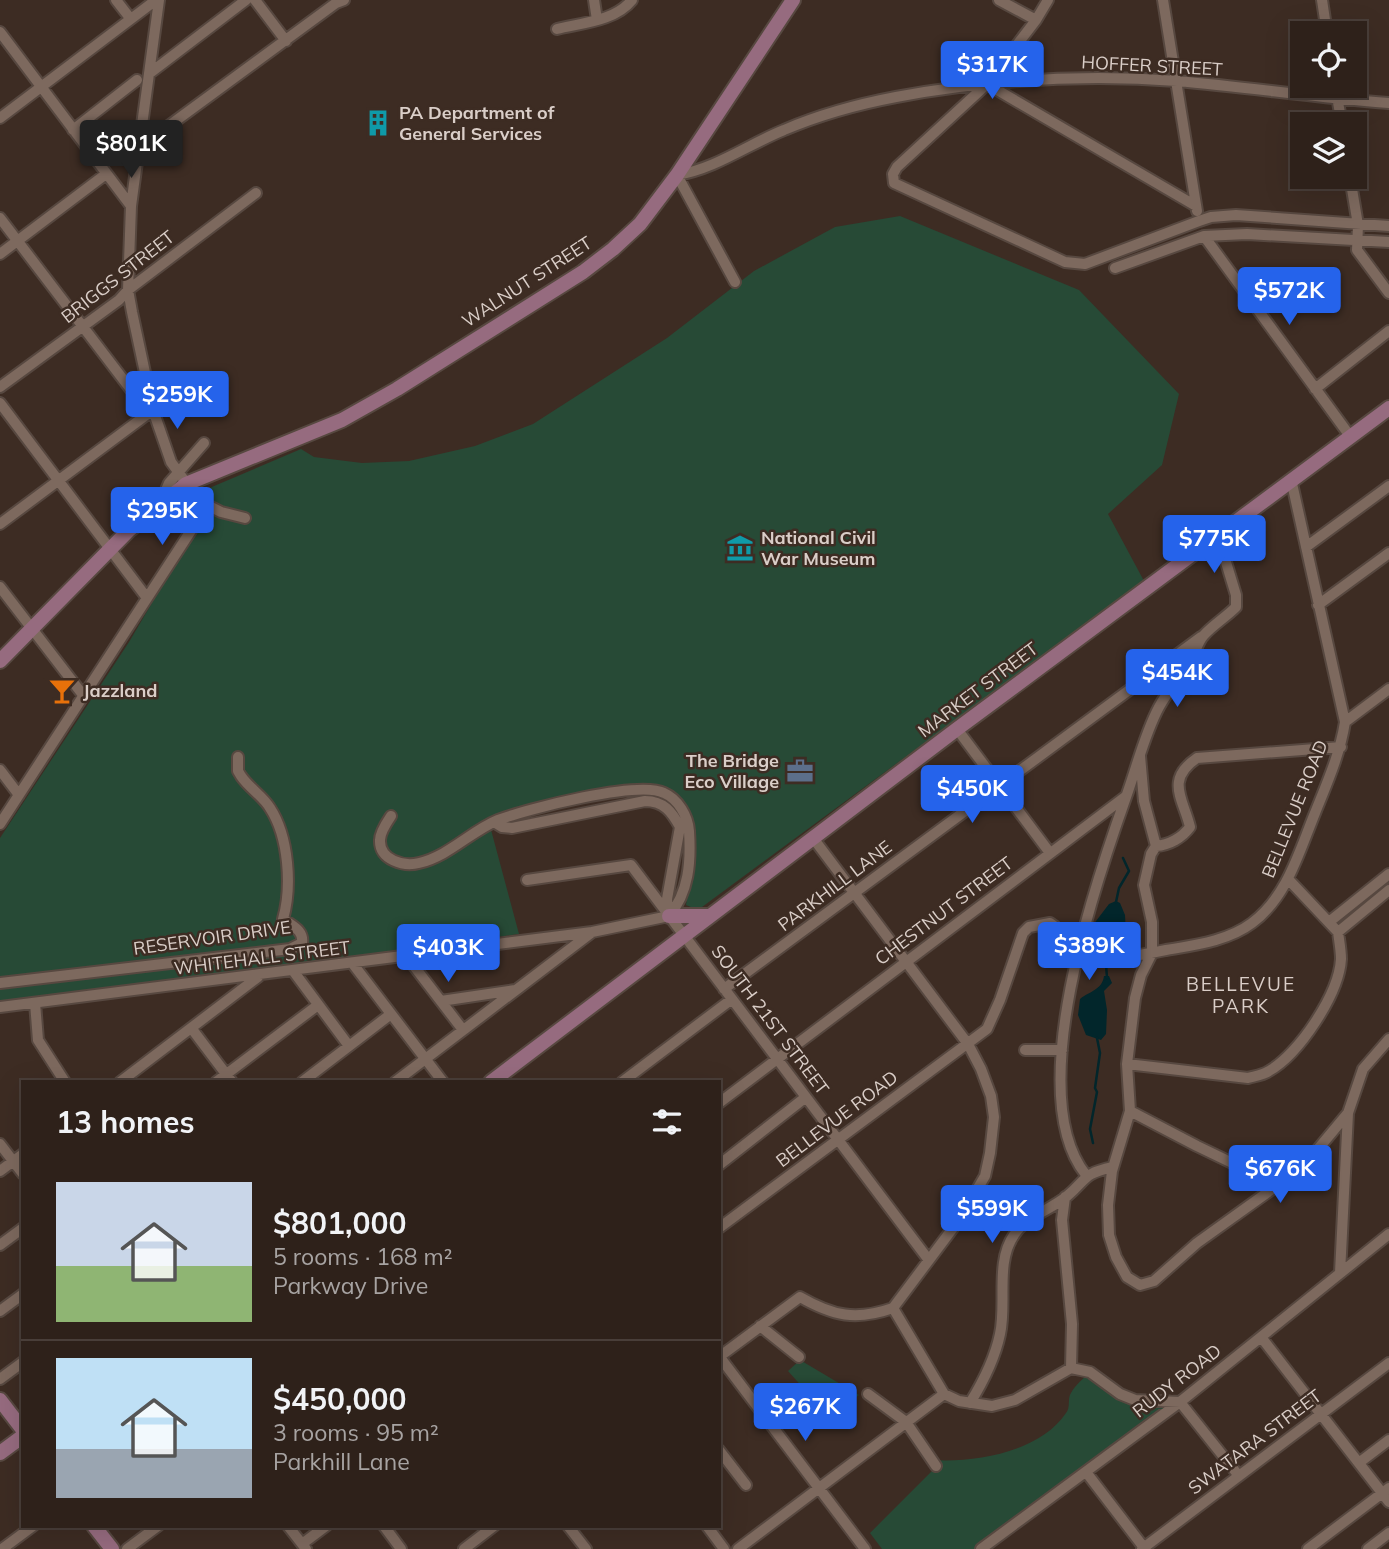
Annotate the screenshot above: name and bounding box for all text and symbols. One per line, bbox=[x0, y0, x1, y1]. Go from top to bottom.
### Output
map controls bbox=[1290, 21, 1367, 189]
button: locate bbox=[1290, 21, 1367, 98]
pin: $317K bbox=[943, 42, 1041, 101]
text: $317K bbox=[957, 49, 1027, 78]
street label: HOFFER STREET bbox=[1081, 50, 1224, 81]
place label: PA Department of General Services bbox=[399, 101, 555, 145]
building icon: PA Department of General Services bbox=[363, 108, 393, 138]
button: layers bbox=[1290, 112, 1367, 189]
pin: $801K bbox=[82, 120, 180, 180]
text: $801K bbox=[96, 128, 166, 157]
street label: BRIGGS STREET bbox=[56, 225, 179, 328]
street label: WALNUT STREET bbox=[457, 231, 596, 332]
pin: $572K bbox=[1240, 268, 1338, 327]
text: $572K bbox=[1254, 275, 1324, 304]
pin: $259K bbox=[128, 372, 226, 431]
text: $259K bbox=[142, 379, 212, 408]
pin: $295K bbox=[113, 488, 211, 547]
text: $295K bbox=[127, 495, 197, 524]
pin: $775K bbox=[1165, 516, 1263, 575]
text: $775K bbox=[1179, 523, 1249, 552]
place label: National Civil War Museum bbox=[761, 526, 876, 570]
museum icon: National Civil War Museum bbox=[725, 533, 755, 563]
street label: MARKET STREET bbox=[913, 637, 1042, 742]
pin: $454K bbox=[1128, 650, 1226, 709]
text: $454K bbox=[1142, 657, 1212, 686]
bar icon: Jazzland bbox=[47, 676, 77, 706]
place label: Jazzland bbox=[83, 679, 157, 702]
street label: BELLEVUE ROAD bbox=[1256, 737, 1333, 881]
place label: The Bridge Eco Village bbox=[685, 749, 779, 793]
office icon: The Bridge Eco Village bbox=[785, 756, 815, 786]
pin: $450K bbox=[923, 766, 1021, 825]
text: $450K bbox=[937, 773, 1007, 802]
street label: PARKHILL LANE bbox=[773, 835, 896, 936]
street label: CHESTNUT STREET bbox=[870, 851, 1017, 970]
street label: RESERVOIR DRIVE bbox=[132, 915, 292, 960]
pin: $389K bbox=[1040, 922, 1138, 982]
pin: $403K bbox=[399, 925, 497, 984]
text: $389K bbox=[1054, 930, 1124, 959]
text: $403K bbox=[413, 932, 483, 961]
street label: WHITEHALL STREET bbox=[173, 935, 351, 980]
street label: SOUTH 21ST STREET bbox=[707, 940, 834, 1099]
district label: BELLEVUE PARK bbox=[1186, 972, 1296, 1018]
street label: BELLEVUE ROAD bbox=[771, 1065, 902, 1172]
text: 13 homes bbox=[56, 1103, 195, 1141]
icon: filters bbox=[648, 1103, 686, 1141]
pin: $676K bbox=[1231, 1146, 1329, 1205]
text: $676K bbox=[1245, 1153, 1315, 1182]
pin: $599K bbox=[943, 1186, 1041, 1245]
text: $599K bbox=[957, 1193, 1027, 1222]
text: $801,000 bbox=[273, 1204, 406, 1242]
icon: home bbox=[112, 1210, 196, 1294]
text: 5 rooms · 168 m² bbox=[273, 1242, 453, 1271]
text: Parkway Drive bbox=[273, 1271, 428, 1300]
street label: RUDY ROAD bbox=[1128, 1339, 1226, 1422]
text: $450,000 bbox=[273, 1380, 406, 1418]
pin: $267K bbox=[756, 1384, 854, 1443]
street label: SWATARA STREET bbox=[1184, 1384, 1326, 1499]
icon: home bbox=[112, 1386, 196, 1470]
text: $267K bbox=[770, 1391, 840, 1420]
text: 3 rooms · 95 m² bbox=[273, 1418, 439, 1447]
text: Parkhill Lane bbox=[273, 1447, 410, 1476]

